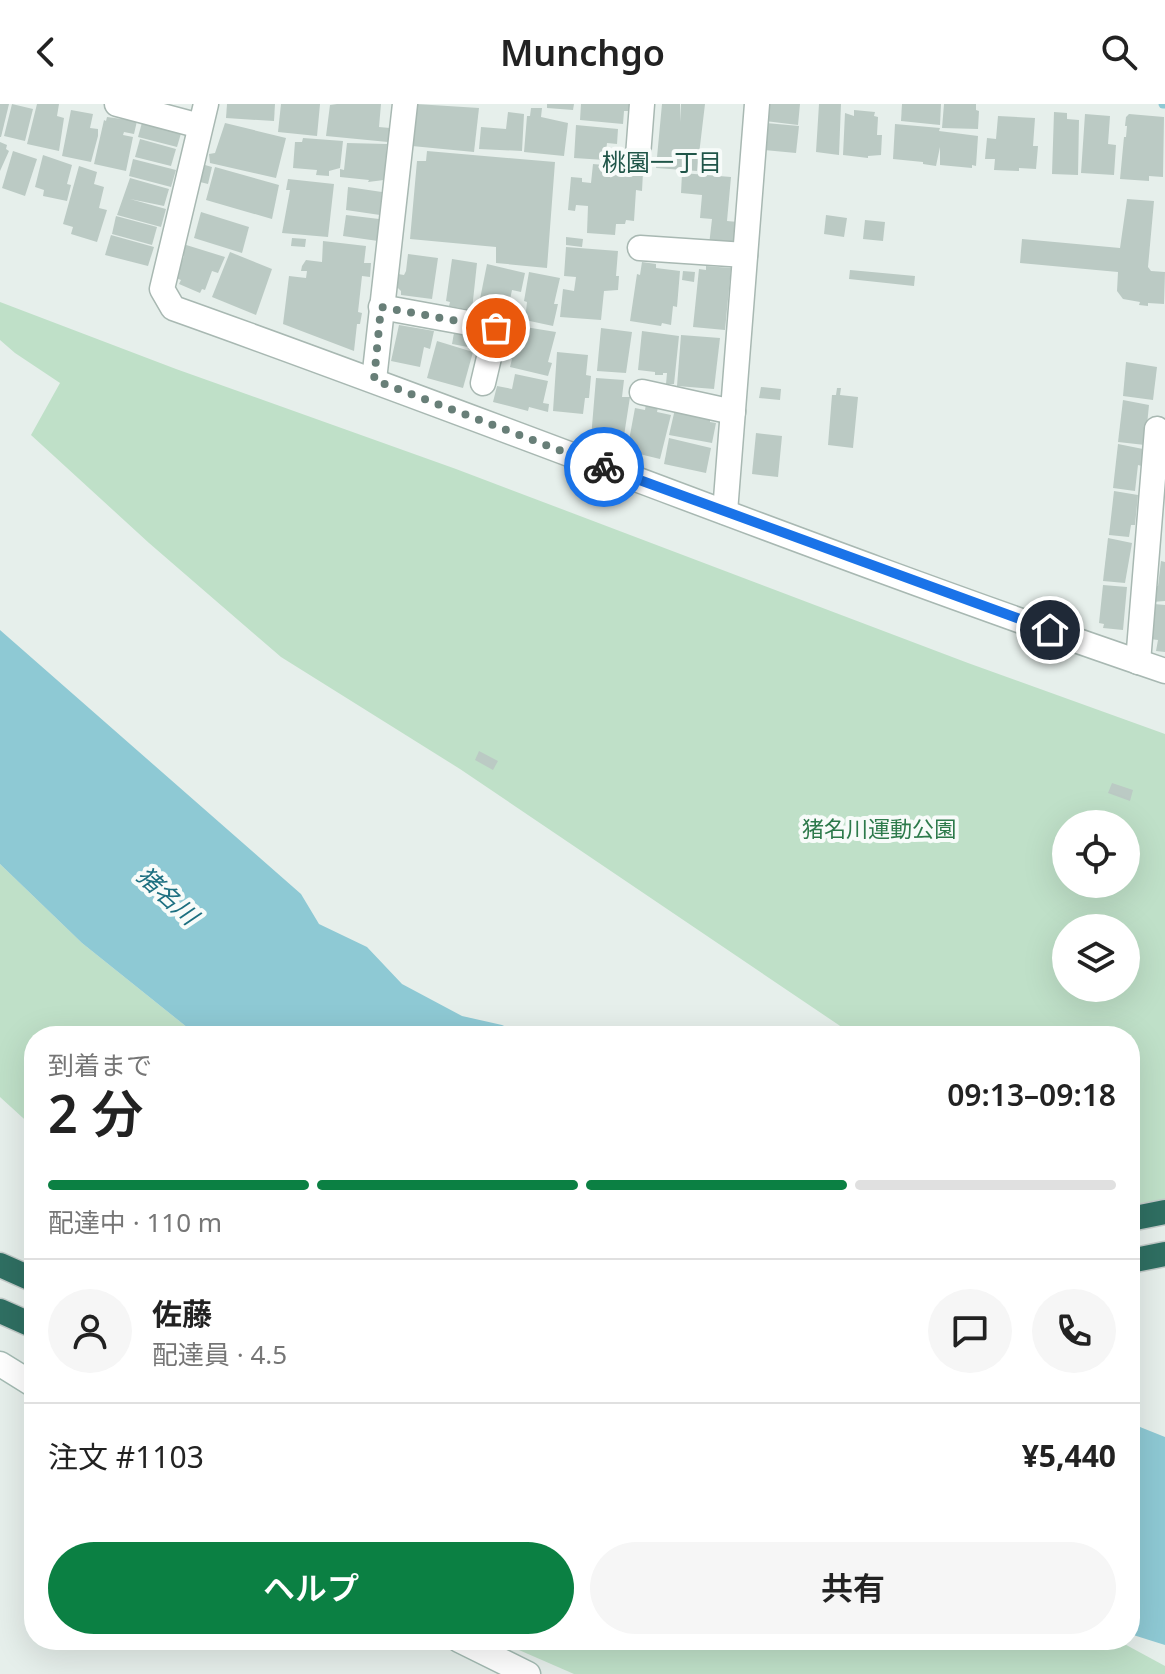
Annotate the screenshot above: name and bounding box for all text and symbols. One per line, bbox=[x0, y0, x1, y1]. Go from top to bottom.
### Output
text: Munchgo bbox=[500, 28, 665, 77]
icon: back bbox=[24, 30, 68, 74]
icon: search bbox=[1097, 30, 1141, 74]
district label: 桃園一丁目 bbox=[602, 145, 722, 178]
pin bbox=[462, 294, 530, 362]
icon: bag bbox=[474, 306, 518, 350]
courier bbox=[564, 427, 644, 507]
icon: bike bbox=[582, 445, 626, 489]
pin bbox=[1016, 596, 1084, 664]
icon: home bbox=[1028, 608, 1072, 652]
map controls bbox=[1052, 810, 1140, 1002]
button: locate bbox=[1052, 810, 1140, 898]
park label: 猪名川運動公園 bbox=[802, 813, 956, 843]
water label: 猪名川 bbox=[130, 859, 208, 933]
button: layers bbox=[1052, 914, 1140, 1002]
text: 到着まで bbox=[48, 1047, 152, 1083]
text: 09:13–09:18 bbox=[947, 1074, 1116, 1115]
text: 2 分 bbox=[48, 1077, 143, 1148]
text: 配達中 · 110 m bbox=[48, 1204, 222, 1240]
button: person bbox=[48, 1289, 132, 1373]
button: chat bbox=[928, 1289, 1012, 1373]
button: phone bbox=[1032, 1289, 1116, 1373]
text: 佐藤 bbox=[152, 1293, 212, 1334]
text: 配達員 · 4.5 bbox=[152, 1336, 287, 1372]
text: ¥5,440 bbox=[1022, 1435, 1116, 1476]
text: 注文 #1103 bbox=[48, 1436, 204, 1477]
button: ヘルプ bbox=[48, 1542, 574, 1634]
button: 共有 bbox=[590, 1542, 1116, 1634]

